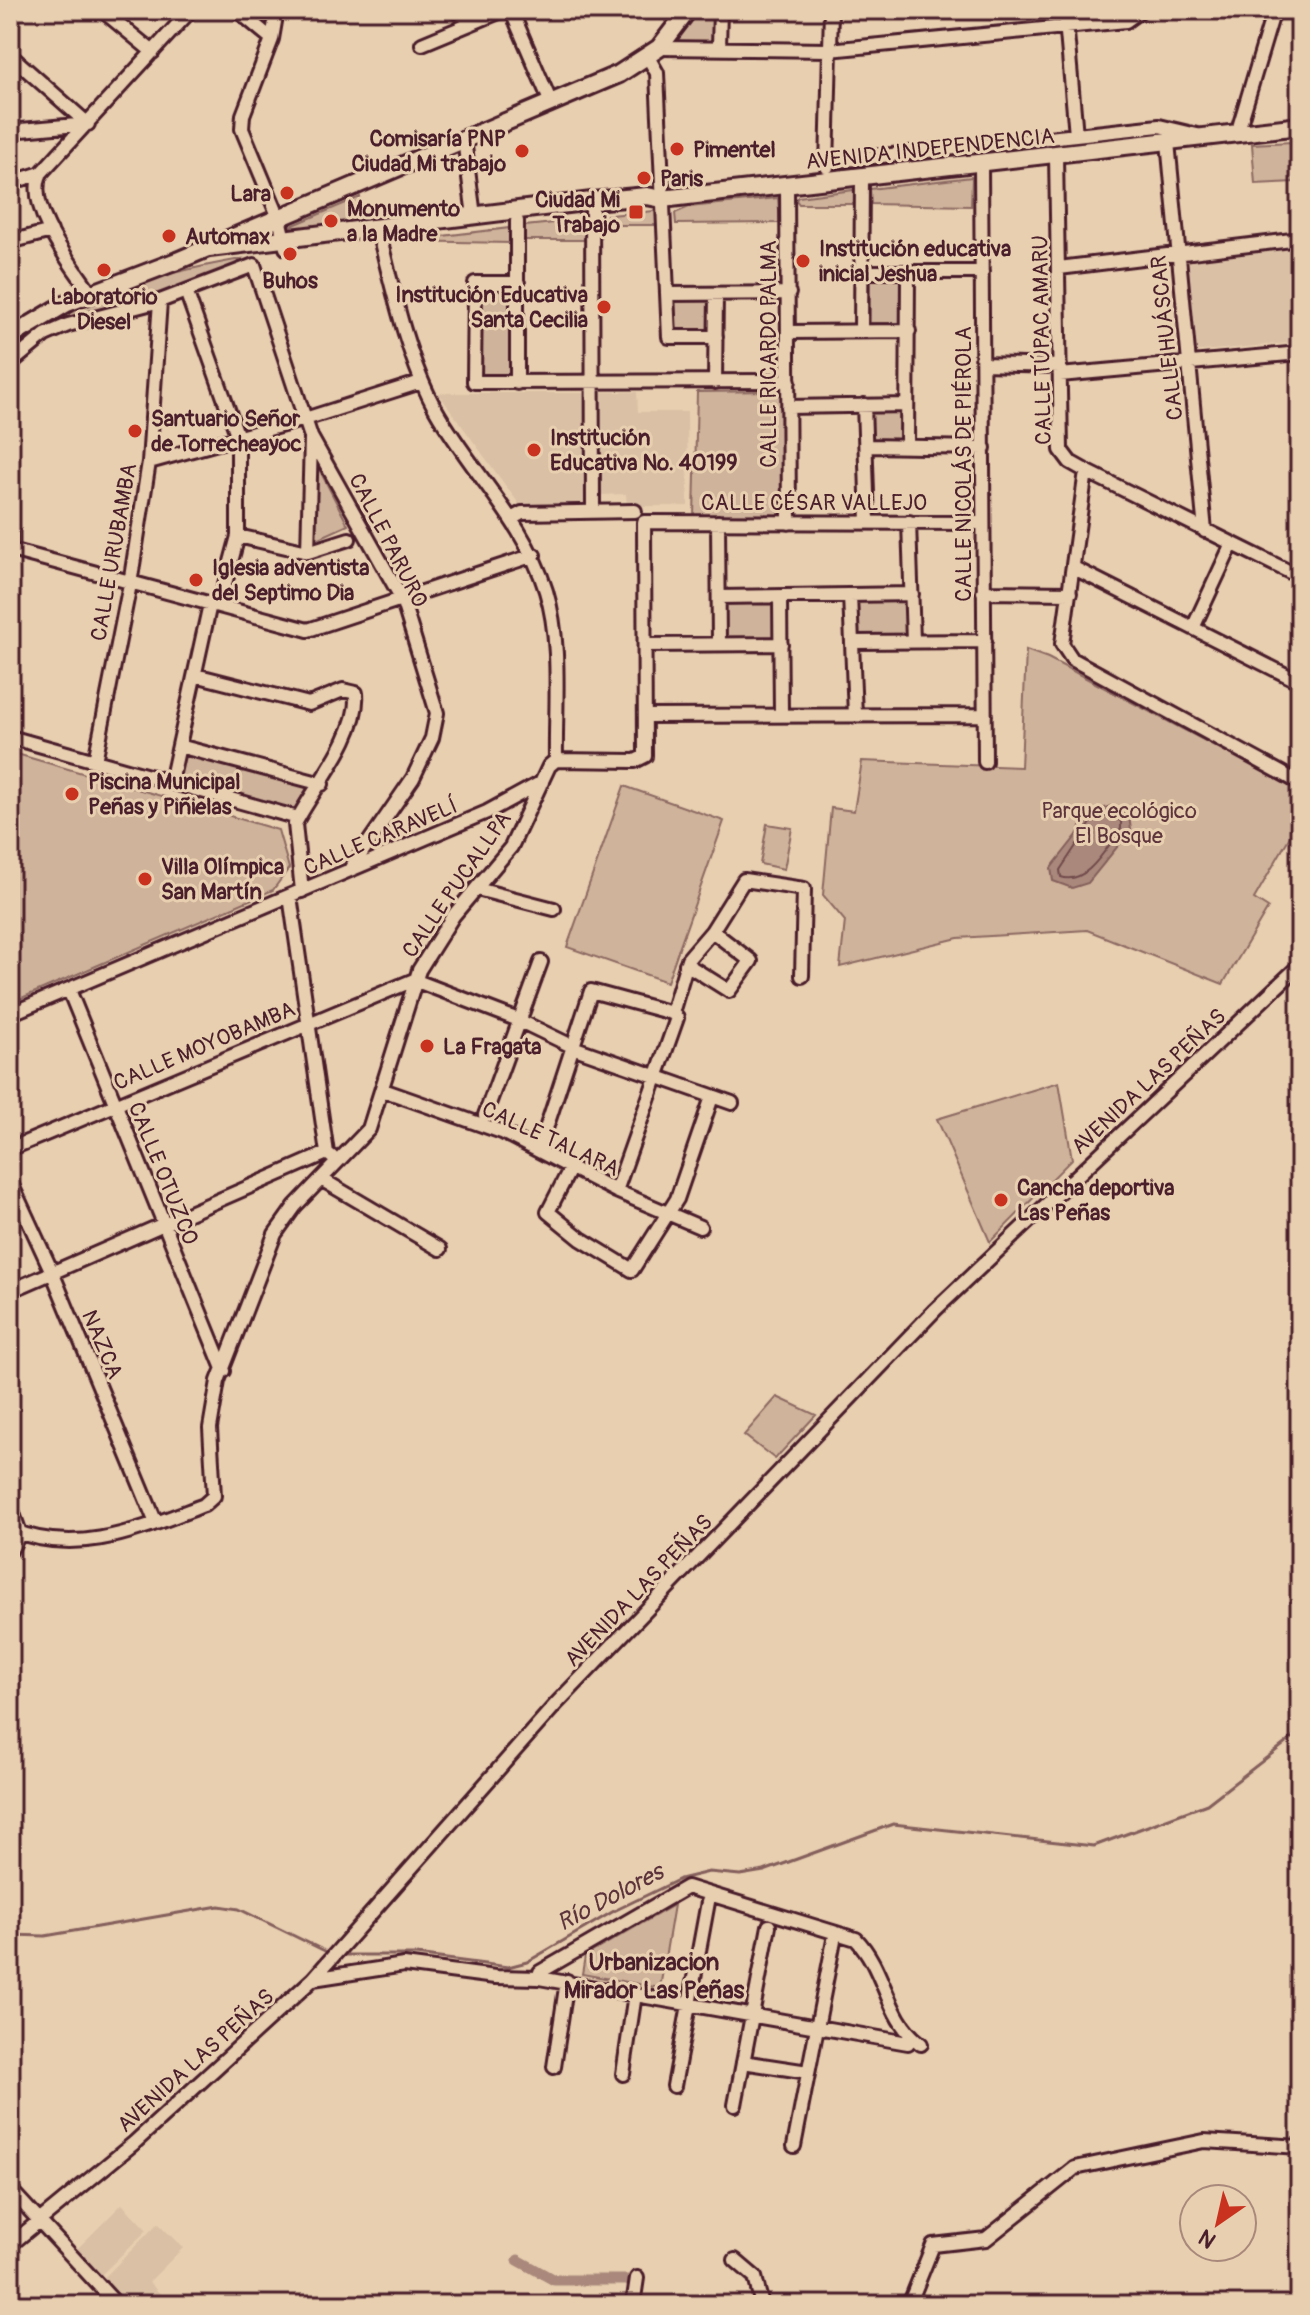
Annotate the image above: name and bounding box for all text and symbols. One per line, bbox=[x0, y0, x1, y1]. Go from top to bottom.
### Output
street label: AVENIDA INDEPENDENCIA bbox=[804, 122, 1056, 176]
place label: Comisaría PNP Ciudad Mi trabajo bbox=[351, 125, 506, 178]
place label: Pimentel bbox=[693, 136, 776, 164]
marker: Pimentel bbox=[668, 140, 686, 158]
marker: Comisaría PNP Ciudad Mi trabajo bbox=[513, 142, 531, 160]
place label: Paris bbox=[660, 165, 703, 193]
marker: Paris bbox=[635, 169, 653, 187]
place label: Lara bbox=[230, 180, 271, 208]
marker: Lara bbox=[278, 184, 296, 202]
place label: Ciudad Mi Trabajo bbox=[535, 186, 620, 239]
place label: Monumento a la Madre bbox=[347, 195, 460, 248]
marker: Ciudad Mi Trabajo bbox=[627, 203, 645, 221]
marker: Monumento a la Madre bbox=[322, 212, 340, 230]
place label: Automax bbox=[185, 223, 270, 251]
marker: Automax bbox=[160, 227, 178, 245]
place label: Institución educativa inicial Jeshua bbox=[819, 235, 1011, 288]
street label: CALLE TÚPAC AMARU bbox=[1026, 235, 1058, 445]
street label: CALLE RICARDO PALMA bbox=[755, 240, 783, 468]
marker: Buhos bbox=[281, 245, 299, 263]
marker: Institución educativa inicial Jeshua bbox=[794, 252, 812, 270]
street label: CALLE HUÁSCAR bbox=[1144, 254, 1190, 422]
marker: Laboratorio Diesel bbox=[95, 261, 113, 279]
place label: Buhos bbox=[262, 267, 318, 295]
place label: Institución Educativa Santa Cecilia bbox=[395, 281, 588, 334]
place label: Laboratorio Diesel bbox=[51, 283, 158, 336]
marker: Institución Educativa Santa Cecilia bbox=[595, 298, 613, 316]
street label: CALLE NICOLÁS DE PIÉROLA bbox=[950, 326, 978, 602]
place label: Santuario Señor de Torrecheayoc bbox=[151, 405, 302, 458]
marker: Santuario Señor de Torrecheayoc bbox=[126, 422, 144, 440]
place label: Institución Educativa No. 40199 bbox=[550, 424, 738, 477]
marker: Institución Educativa No. 40199 bbox=[525, 441, 543, 459]
street label: CALLE URUBAMBA bbox=[85, 461, 143, 643]
street label: CALLE PARURO bbox=[342, 469, 434, 612]
street label: CALLE CÉSAR VALLEJO bbox=[701, 489, 927, 517]
place label: Iglesia adventista del Septimo Dia bbox=[212, 554, 369, 607]
marker: Iglesia adventista del Septimo Dia bbox=[187, 571, 205, 589]
place label: Piscina Municipal Peñas y Piñielas bbox=[88, 768, 240, 821]
marker: Piscina Municipal Peñas y Piñielas bbox=[63, 785, 81, 803]
street label: CALLE CARAVELÍ bbox=[299, 792, 462, 882]
park label: Parque ecológico El Bosque bbox=[1041, 797, 1197, 850]
street label: CALLE PUCALLPA bbox=[396, 806, 518, 963]
place label: Villa Olímpica San Martín bbox=[161, 853, 284, 906]
marker: Villa Olímpica San Martín bbox=[136, 870, 154, 888]
street label: CALLE MOYOBAMBA bbox=[109, 995, 299, 1097]
street label: AVENIDA LAS PEÑAS bbox=[1065, 1003, 1232, 1161]
place label: La Fragata bbox=[443, 1033, 541, 1061]
marker: La Fragata bbox=[418, 1037, 436, 1055]
street label: CALLE TALARA bbox=[477, 1095, 624, 1183]
street label: CALLE OTUZCO bbox=[122, 1098, 204, 1249]
place label: Cancha deportiva Las Peñas bbox=[1017, 1174, 1175, 1227]
marker: Cancha deportiva Las Peñas bbox=[992, 1191, 1010, 1209]
street label: NAZCA bbox=[75, 1306, 129, 1383]
street label: AVENIDA LAS PEÑAS bbox=[559, 1508, 719, 1673]
water label: Río Dolores bbox=[552, 1856, 670, 1937]
district label: Urbanizacion Mirador Las Peñas bbox=[564, 1948, 745, 2005]
street label: AVENIDA LAS PEÑAS bbox=[111, 1983, 280, 2139]
north arrow bbox=[1178, 2183, 1258, 2263]
text: N bbox=[1193, 2223, 1221, 2255]

